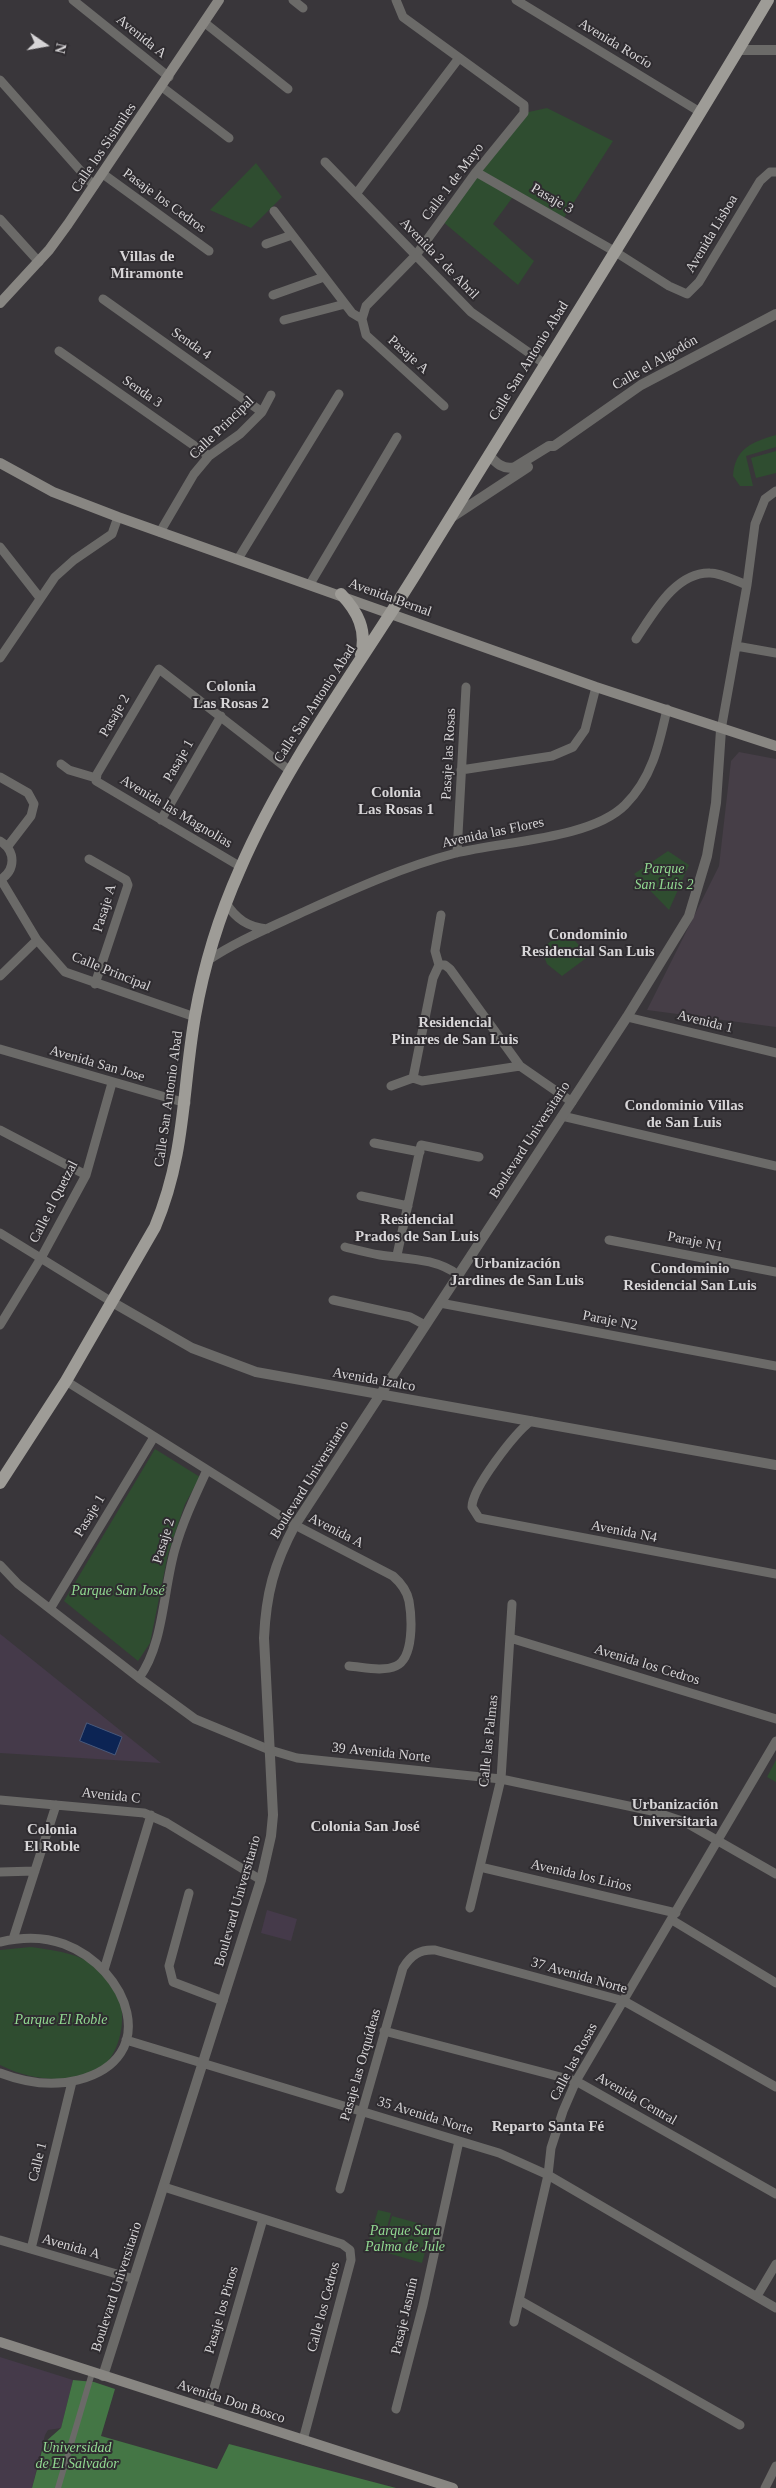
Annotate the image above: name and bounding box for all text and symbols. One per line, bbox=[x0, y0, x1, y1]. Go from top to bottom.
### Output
street label: Avenida A bbox=[112, 12, 170, 62]
street label: Avenida Rocío bbox=[575, 15, 655, 73]
north arrow bbox=[20, 20, 70, 70]
text: N bbox=[52, 42, 69, 55]
street label: Calle los Sisimiles bbox=[68, 100, 140, 196]
street label: Calle 1 de Mayo bbox=[418, 140, 488, 224]
street label: Pasaje los Cedros bbox=[119, 165, 209, 237]
street label: Pasaje 3 bbox=[528, 180, 576, 218]
street label: Avenida Lisboa bbox=[682, 192, 742, 276]
street label: Avenida 2 de Abril bbox=[396, 215, 482, 303]
district label: Villas de Miramonte bbox=[111, 248, 183, 283]
street label: Calle San Antonio Abad bbox=[486, 298, 572, 424]
street label: Senda 4 bbox=[168, 324, 214, 364]
street label: Pasaje A bbox=[384, 332, 432, 378]
street label: Calle el Algodón bbox=[609, 332, 701, 394]
street label: Senda 3 bbox=[119, 372, 165, 412]
street label: Calle Principal bbox=[186, 393, 258, 463]
street label: Avenida Bernal bbox=[346, 575, 434, 621]
street label: Calle San Antonio Abad bbox=[271, 642, 359, 766]
district label: Colonia Las Rosas 2 bbox=[193, 678, 269, 713]
street label: Pasaje 2 bbox=[96, 692, 134, 740]
street label: Pasaje las Rosas bbox=[438, 708, 460, 800]
street label: Pasaje 1 bbox=[160, 737, 198, 785]
street label: Avenida las Magnolias bbox=[117, 772, 235, 852]
district label: Colonia Las Rosas 1 bbox=[358, 784, 434, 819]
street label: Avenida las Flores bbox=[440, 814, 546, 852]
park label: Parque San Luis 2 bbox=[634, 861, 694, 894]
street label: Pasaje A bbox=[90, 882, 120, 934]
district label: Condominio Residencial San Luis bbox=[521, 926, 655, 961]
street label: Calle Principal bbox=[69, 949, 153, 995]
street label: Avenida 1 bbox=[675, 1007, 735, 1037]
district label: Residencial Pinares de San Luis bbox=[392, 1014, 518, 1049]
street label: Calle San Antonio Abad bbox=[151, 1030, 187, 1168]
street label: Avenida San Jose bbox=[47, 1042, 147, 1086]
street label: Boulevard Universitario bbox=[486, 1079, 574, 1201]
district label: Condominio Villas de San Luis bbox=[624, 1097, 744, 1132]
street label: Calle el Quetzal bbox=[26, 1158, 82, 1246]
district label: Residencial Prados de San Luis bbox=[355, 1211, 479, 1246]
street label: Paraje N1 bbox=[666, 1228, 724, 1256]
district label: Urbanización Jardines de San Luis bbox=[450, 1255, 584, 1290]
district label: Condominio Residencial San Luis bbox=[623, 1260, 757, 1295]
street label: Paraje N2 bbox=[581, 1307, 639, 1335]
street label: Avenida Izalco bbox=[331, 1364, 417, 1396]
street label: Boulevard Universitario bbox=[267, 1418, 353, 1542]
street label: Pasaje 1 bbox=[71, 1492, 109, 1540]
street label: Avenida A bbox=[305, 1510, 367, 1552]
street label: Pasaje 2 bbox=[149, 1516, 179, 1566]
street label: Avenida N4 bbox=[590, 1517, 658, 1547]
park label: Parque San José bbox=[71, 1583, 165, 1599]
street label: Avenida los Cedros bbox=[592, 1641, 702, 1689]
street label: Calle las Palmas bbox=[476, 1694, 502, 1788]
street label: 39 Avenida Norte bbox=[331, 1739, 431, 1767]
street label: Avenida C bbox=[81, 1785, 141, 1807]
district label: Urbanización Universitaria bbox=[632, 1796, 718, 1831]
district label: Colonia San José bbox=[310, 1818, 420, 1836]
district label: Colonia El Roble bbox=[24, 1821, 80, 1856]
street label: Boulevard Universitario bbox=[211, 1833, 265, 1969]
street label: Avenida los Lirios bbox=[529, 1856, 633, 1896]
street label: 37 Avenida Norte bbox=[529, 1954, 629, 1998]
street label: Pasaje las Orquídeas bbox=[337, 2007, 385, 2123]
park label: Parque El Roble bbox=[15, 2012, 107, 2028]
street label: Calle las Rosas bbox=[547, 2020, 601, 2104]
street label: Avenida Central bbox=[592, 2069, 680, 2129]
street label: 35 Avenida Norte bbox=[375, 2093, 475, 2139]
district label: Reparto Santa Fé bbox=[492, 2118, 604, 2136]
street label: Calle 1 bbox=[25, 2141, 51, 2183]
street label: Boulevard Universitario bbox=[88, 2220, 146, 2354]
park label: Parque Sara Palma de Jule bbox=[365, 2223, 445, 2256]
street label: Avenida A bbox=[40, 2231, 102, 2263]
street label: Calle los Cedros bbox=[304, 2260, 344, 2354]
street label: Pasaje los Pinos bbox=[201, 2264, 243, 2356]
street label: Pasaje Jasmín bbox=[388, 2276, 422, 2356]
street label: Avenida Don Bosco bbox=[175, 2377, 287, 2427]
park label: Universidad de El Salvador bbox=[35, 2440, 119, 2472]

